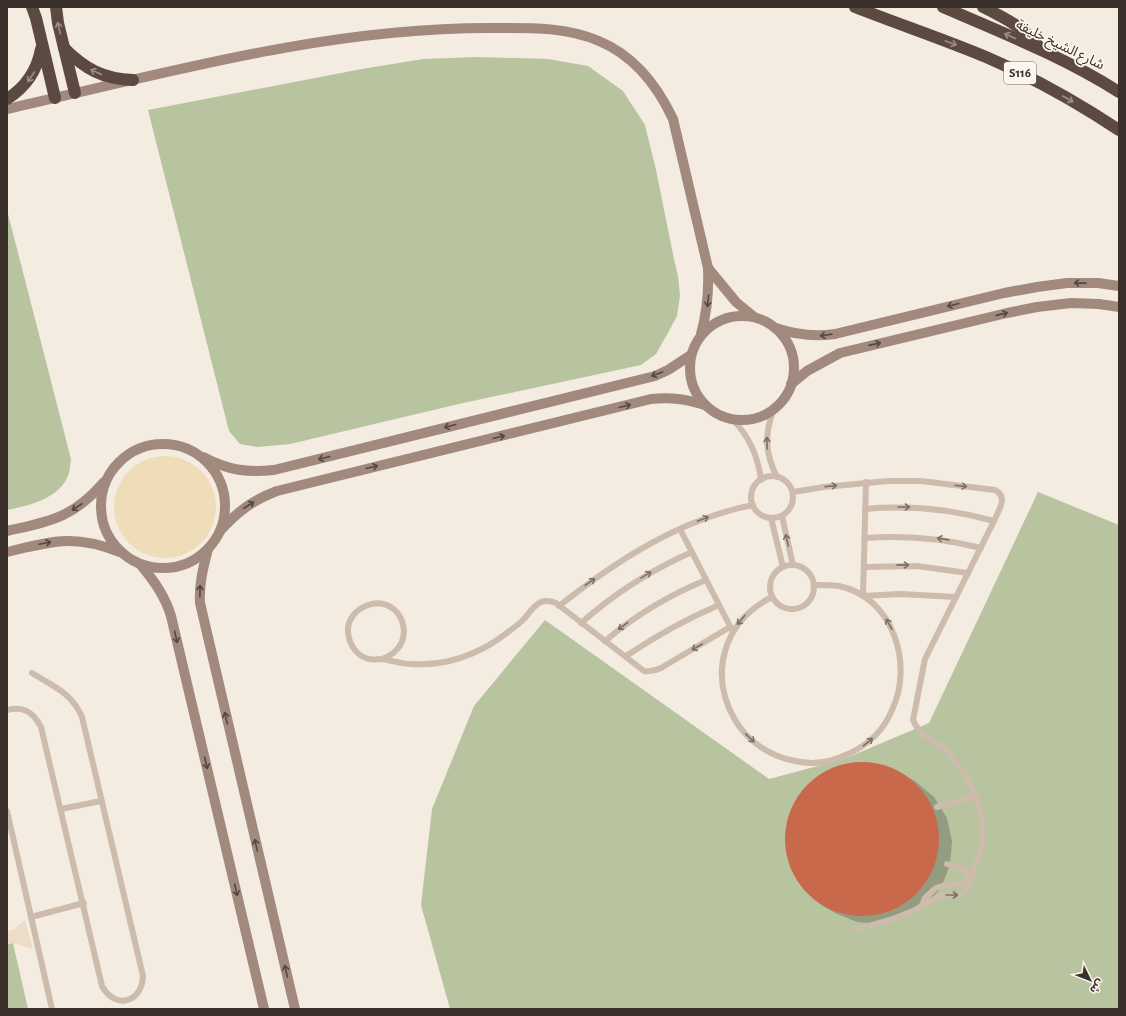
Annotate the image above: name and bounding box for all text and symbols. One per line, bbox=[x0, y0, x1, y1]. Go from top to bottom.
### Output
street label: شارع الشيخ خليفة bbox=[1012, 18, 1106, 75]
one-way arrow bbox=[55, 22, 62, 35]
one-way arrow bbox=[1004, 32, 1016, 39]
one-way arrow bbox=[944, 40, 957, 47]
road number: S116 bbox=[1004, 62, 1036, 84]
one-way arrow bbox=[90, 68, 102, 75]
one-way arrow bbox=[27, 71, 35, 82]
one-way arrow bbox=[1062, 95, 1074, 103]
one-way arrow bbox=[1074, 279, 1087, 287]
one-way arrow bbox=[704, 294, 712, 307]
one-way arrow bbox=[946, 302, 959, 310]
one-way arrow bbox=[995, 310, 1008, 318]
one-way arrow bbox=[820, 331, 833, 339]
one-way arrow bbox=[869, 340, 882, 348]
one-way arrow bbox=[652, 371, 664, 379]
one-way arrow bbox=[618, 402, 631, 409]
one-way arrow bbox=[444, 423, 457, 431]
one-way arrow bbox=[492, 432, 505, 440]
one-way arrow bbox=[763, 437, 771, 450]
one-way arrow bbox=[317, 454, 330, 462]
one-way arrow bbox=[366, 463, 379, 471]
one-way arrow bbox=[824, 482, 837, 490]
one-way arrow bbox=[954, 482, 967, 490]
one-way arrow bbox=[243, 501, 254, 509]
one-way arrow bbox=[72, 503, 83, 511]
one-way arrow bbox=[897, 503, 910, 511]
one-way arrow bbox=[697, 514, 709, 522]
one-way arrow bbox=[783, 534, 791, 547]
one-way arrow bbox=[936, 535, 949, 543]
one-way arrow bbox=[38, 539, 51, 547]
one-way arrow bbox=[896, 561, 909, 569]
one-way arrow bbox=[640, 570, 652, 578]
one-way arrow bbox=[584, 578, 595, 586]
one-way arrow bbox=[196, 585, 204, 598]
one-way arrow bbox=[737, 615, 746, 625]
one-way arrow bbox=[884, 618, 892, 630]
one-way arrow bbox=[618, 622, 629, 630]
one-way arrow bbox=[173, 630, 180, 643]
one-way arrow bbox=[691, 644, 703, 652]
one-way arrow bbox=[222, 712, 230, 725]
one-way arrow bbox=[745, 733, 755, 743]
one-way arrow bbox=[863, 737, 873, 746]
one-way arrow bbox=[203, 757, 210, 770]
one-way arrow bbox=[252, 838, 260, 851]
one-way arrow bbox=[232, 883, 240, 896]
one-way arrow bbox=[945, 891, 958, 899]
north arrow bbox=[1070, 960, 1110, 1000]
one-way arrow bbox=[282, 965, 289, 978]
text: ش bbox=[1087, 977, 1106, 996]

